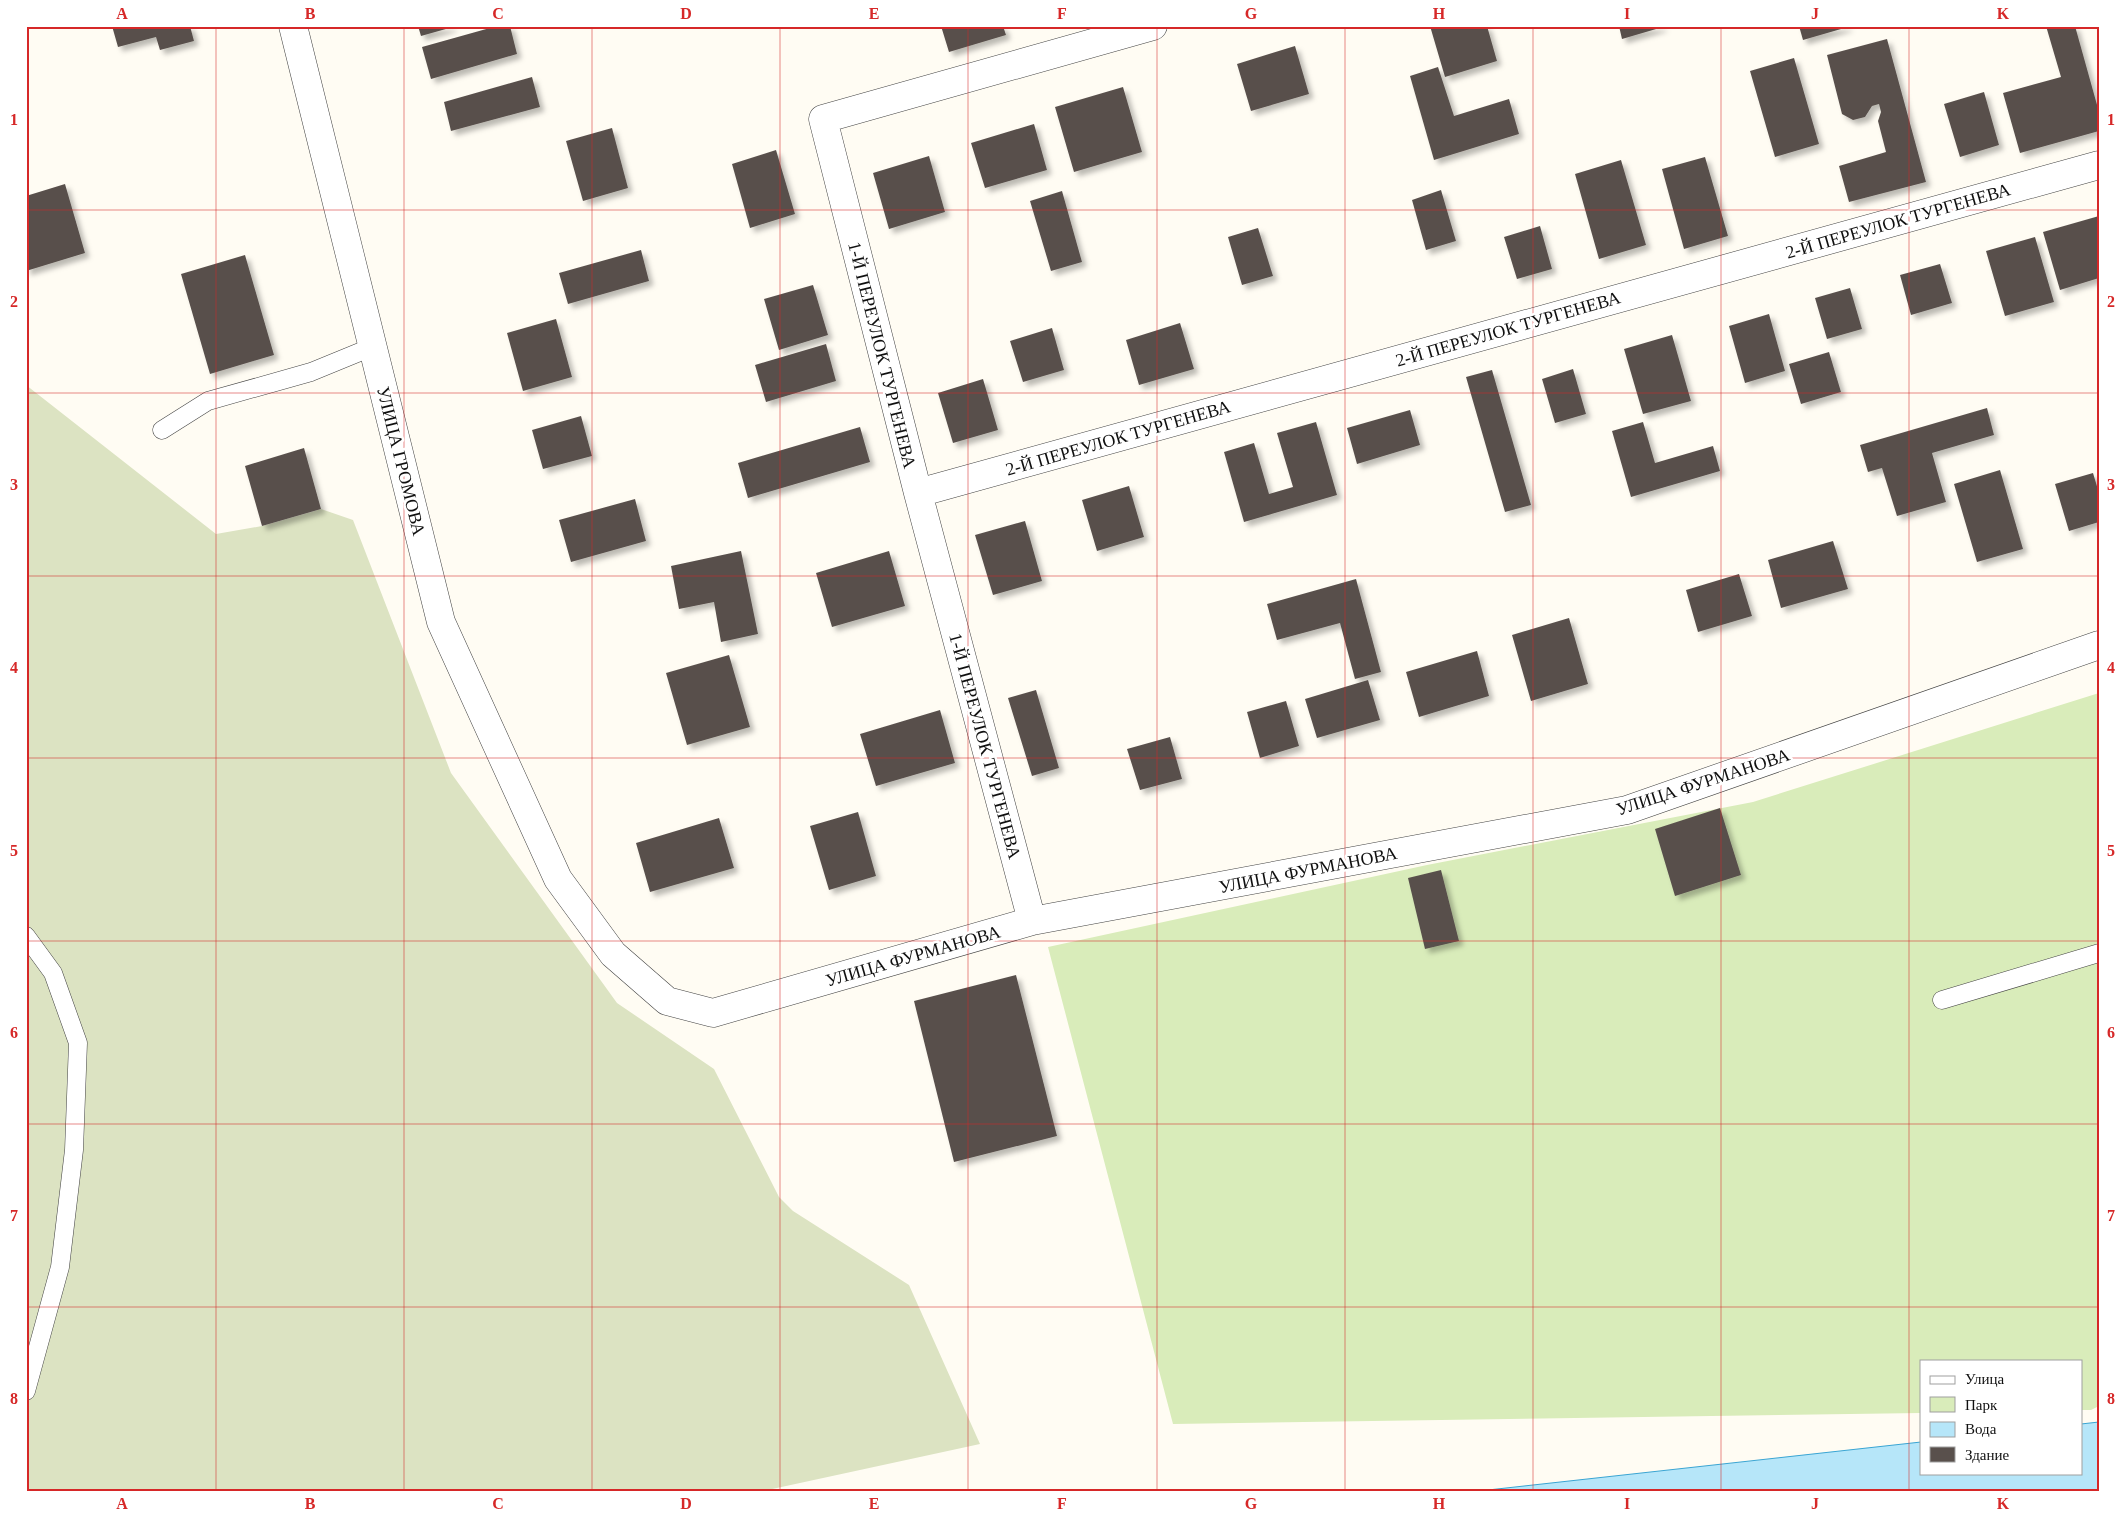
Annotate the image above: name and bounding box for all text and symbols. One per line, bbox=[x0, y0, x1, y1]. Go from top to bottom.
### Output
text: A bbox=[116, 5, 128, 22]
text: B bbox=[305, 5, 316, 22]
text: C bbox=[492, 5, 504, 22]
text: D bbox=[680, 5, 692, 22]
text: E bbox=[869, 5, 879, 22]
text: F bbox=[1057, 5, 1067, 22]
text: G bbox=[1245, 5, 1258, 22]
text: H bbox=[1433, 5, 1446, 22]
text: I bbox=[1624, 5, 1630, 22]
text: J bbox=[1811, 5, 1819, 22]
text: K bbox=[1997, 5, 2010, 22]
text: 1 bbox=[10, 111, 18, 128]
text: 1 bbox=[2107, 111, 2115, 128]
street label: 2-Й ПЕРЕУЛОК ТУРГЕНЕВА bbox=[1783, 179, 2013, 263]
street label: 1-Й ПЕРЕУЛОК ТУРГЕНЕВА bbox=[844, 240, 920, 470]
street label: 2-Й ПЕРЕУЛОК ТУРГЕНЕВА bbox=[1393, 287, 1623, 371]
text: 2 bbox=[10, 293, 18, 310]
text: 2 bbox=[2107, 293, 2115, 310]
street label: УЛИЦА ГРОМОВА bbox=[373, 384, 429, 538]
street label: 2-Й ПЕРЕУЛОК ТУРГЕНЕВА bbox=[1003, 396, 1233, 480]
text: 3 bbox=[10, 476, 18, 493]
text: 3 bbox=[2107, 476, 2115, 493]
street label: 1-Й ПЕРЕУЛОК ТУРГЕНЕВА bbox=[945, 631, 1025, 861]
text: 4 bbox=[10, 659, 18, 676]
text: 4 bbox=[2107, 659, 2115, 676]
street label: УЛИЦА ФУРМАНОВА bbox=[1614, 745, 1792, 819]
text: 5 bbox=[10, 842, 18, 859]
text: 5 bbox=[2107, 842, 2115, 859]
street label: УЛИЦА ФУРМАНОВА bbox=[1217, 843, 1399, 897]
street label: УЛИЦА ФУРМАНОВА bbox=[823, 921, 1003, 991]
text: 6 bbox=[10, 1024, 18, 1041]
text: 6 bbox=[2107, 1024, 2115, 1041]
text: 7 bbox=[10, 1207, 18, 1224]
text: 7 bbox=[2107, 1207, 2115, 1224]
legend bbox=[1920, 1360, 2082, 1474]
text: Улица bbox=[1965, 1371, 2004, 1387]
text: 8 bbox=[10, 1390, 18, 1407]
text: 8 bbox=[2107, 1390, 2115, 1407]
text: Парк bbox=[1965, 1397, 1998, 1413]
text: Вода bbox=[1965, 1421, 1997, 1437]
text: Здание bbox=[1965, 1447, 2009, 1463]
text: A bbox=[116, 1495, 128, 1512]
text: B bbox=[305, 1495, 316, 1512]
text: C bbox=[492, 1495, 504, 1512]
text: D bbox=[680, 1495, 692, 1512]
text: E bbox=[869, 1495, 879, 1512]
text: F bbox=[1057, 1495, 1067, 1512]
text: G bbox=[1245, 1495, 1258, 1512]
text: H bbox=[1433, 1495, 1446, 1512]
text: I bbox=[1624, 1495, 1630, 1512]
text: J bbox=[1811, 1495, 1819, 1512]
text: K bbox=[1997, 1495, 2010, 1512]

